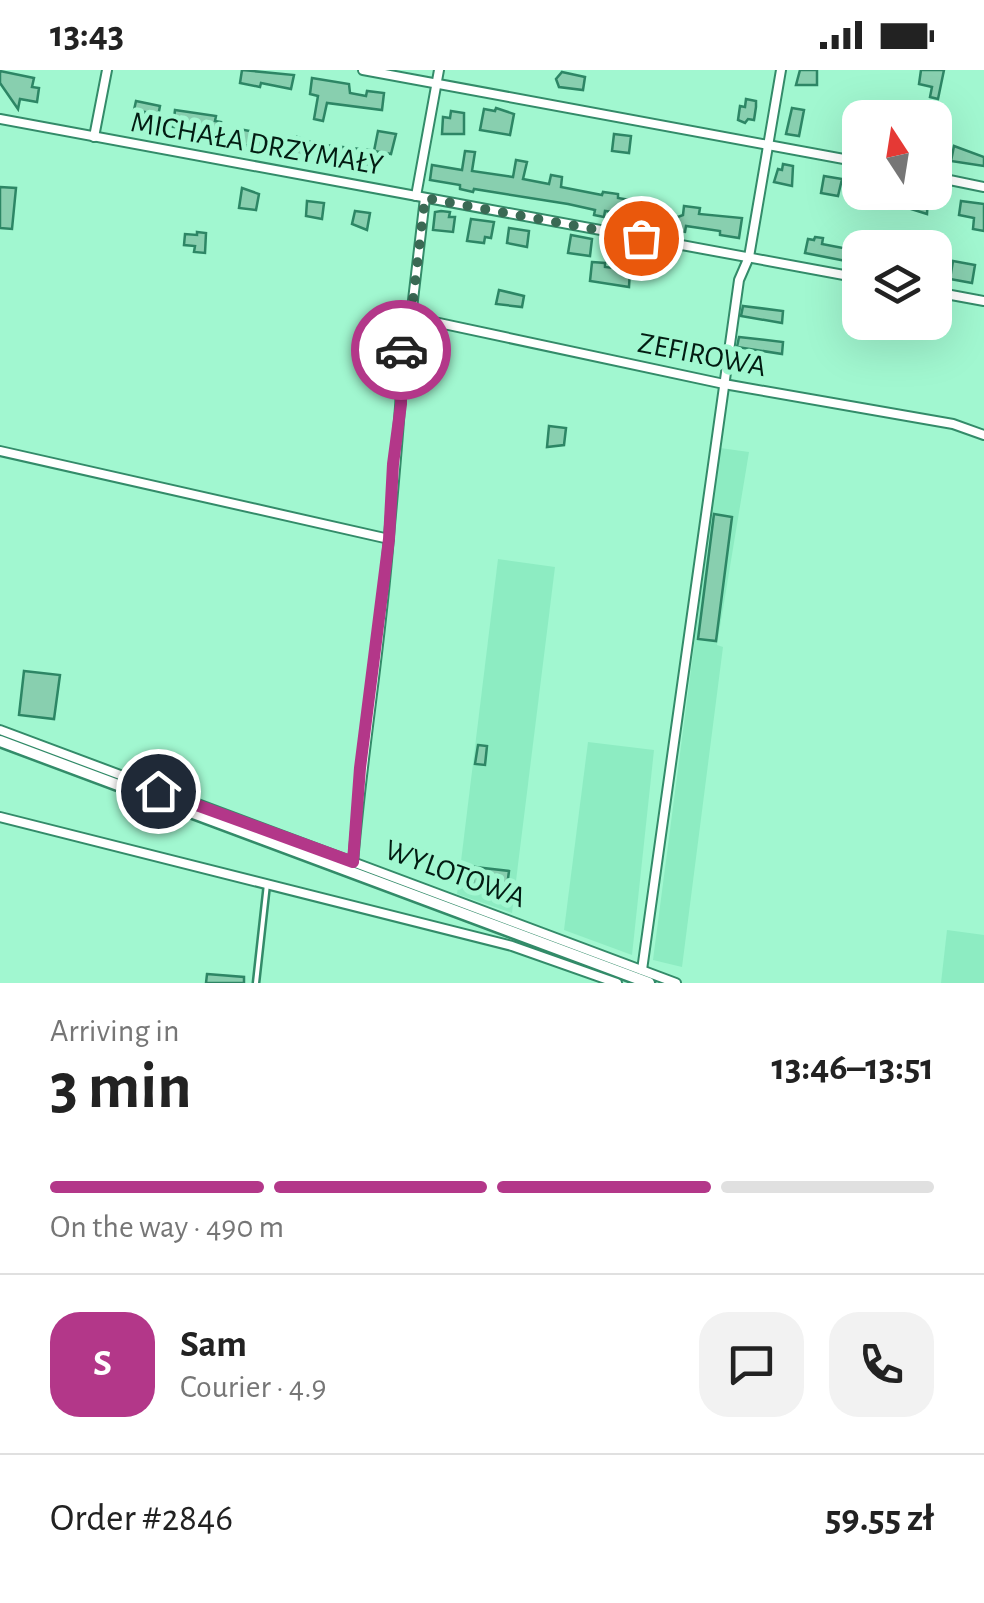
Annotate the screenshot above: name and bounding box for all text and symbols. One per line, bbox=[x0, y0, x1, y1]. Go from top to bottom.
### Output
text: 13:43 bbox=[50, 16, 124, 54]
north arrow bbox=[842, 100, 952, 210]
map controls bbox=[842, 100, 952, 340]
street label: MICHAŁA DRZYMAŁY bbox=[128, 107, 386, 181]
pin bbox=[599, 196, 684, 281]
icon: bag bbox=[614, 211, 669, 266]
button: layers bbox=[842, 230, 952, 340]
courier bbox=[351, 300, 451, 400]
icon: car bbox=[374, 323, 429, 378]
street label: ZEFIROWA bbox=[635, 328, 769, 382]
pin bbox=[116, 749, 201, 834]
icon: home bbox=[131, 764, 186, 819]
street label: WYLOTOWA bbox=[381, 835, 529, 913]
text: Arriving in bbox=[50, 1015, 179, 1047]
text: 13:46–13:51 bbox=[771, 1049, 934, 1087]
text: 3 min bbox=[50, 1055, 192, 1120]
text: On the way · 490 m bbox=[50, 1211, 284, 1243]
button: chat bbox=[699, 1312, 804, 1417]
button: phone bbox=[829, 1312, 934, 1417]
text: Sam bbox=[180, 1326, 247, 1364]
text: S bbox=[93, 1345, 112, 1383]
text: Courier · 4.9 bbox=[180, 1371, 327, 1403]
text: Order #2846 bbox=[50, 1500, 233, 1538]
text: 59.55 zł bbox=[825, 1500, 934, 1538]

